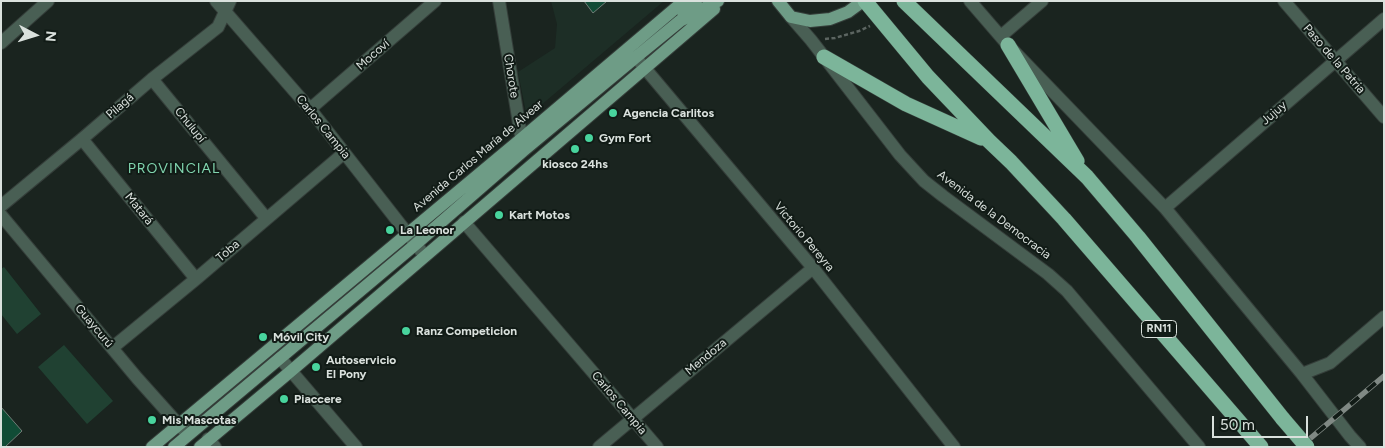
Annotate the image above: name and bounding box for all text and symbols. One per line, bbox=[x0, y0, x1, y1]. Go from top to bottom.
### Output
north arrow bbox=[10, 10, 60, 60]
street label: Paso de la Patria bbox=[1300, 21, 1368, 97]
text: N bbox=[42, 30, 59, 42]
street label: Mocoví bbox=[353, 37, 393, 73]
street label: Chorote bbox=[500, 53, 522, 99]
street label: Pilagá bbox=[103, 90, 137, 122]
street label: Carlos Campia bbox=[293, 92, 353, 162]
street label: Avenida Carlos María de Alvear bbox=[410, 97, 546, 215]
street label: Jujuy bbox=[1258, 98, 1290, 128]
street label: Chulupí bbox=[171, 104, 209, 146]
place label: Agencia Carlitos bbox=[623, 106, 714, 120]
marker: Agencia Carlitos bbox=[607, 107, 619, 119]
place label: Gym Fort bbox=[599, 131, 651, 145]
marker: Gym Fort bbox=[583, 132, 595, 144]
marker: kiosco 24hs bbox=[569, 143, 581, 155]
place label: kiosco 24hs bbox=[542, 157, 608, 171]
district label: PROVINCIAL bbox=[126, 161, 222, 177]
street label: Avenida de la Democracia bbox=[934, 168, 1054, 262]
street label: Matará bbox=[122, 190, 156, 228]
street label: Victorio Pereyra bbox=[771, 199, 837, 275]
place label: Kart Motos bbox=[509, 208, 570, 222]
marker: Kart Motos bbox=[493, 209, 505, 221]
place label: La Leonor bbox=[400, 223, 454, 237]
marker: La Leonor bbox=[384, 224, 396, 236]
street label: Toba bbox=[213, 237, 243, 265]
street label: Guaycurú bbox=[72, 301, 116, 351]
road number: RN11 bbox=[1142, 320, 1176, 338]
place label: Ranz Competicion bbox=[416, 324, 517, 338]
marker: Ranz Competicion bbox=[400, 325, 412, 337]
place label: Móvil City bbox=[273, 330, 329, 344]
marker: Móvil City bbox=[257, 331, 269, 343]
street label: Mendoza bbox=[682, 336, 730, 378]
place label: Autoservicio El Pony bbox=[326, 353, 396, 381]
marker: Autoservicio El Pony bbox=[310, 361, 322, 373]
street label: Carlos Campia bbox=[588, 369, 650, 437]
place label: Piaccere bbox=[294, 392, 342, 406]
marker: Piaccere bbox=[278, 393, 290, 405]
scale bar bbox=[1215, 406, 1311, 438]
place label: Mis Mascotas bbox=[162, 413, 236, 427]
marker: Mis Mascotas bbox=[146, 414, 158, 426]
text: 50 m bbox=[1220, 416, 1255, 434]

